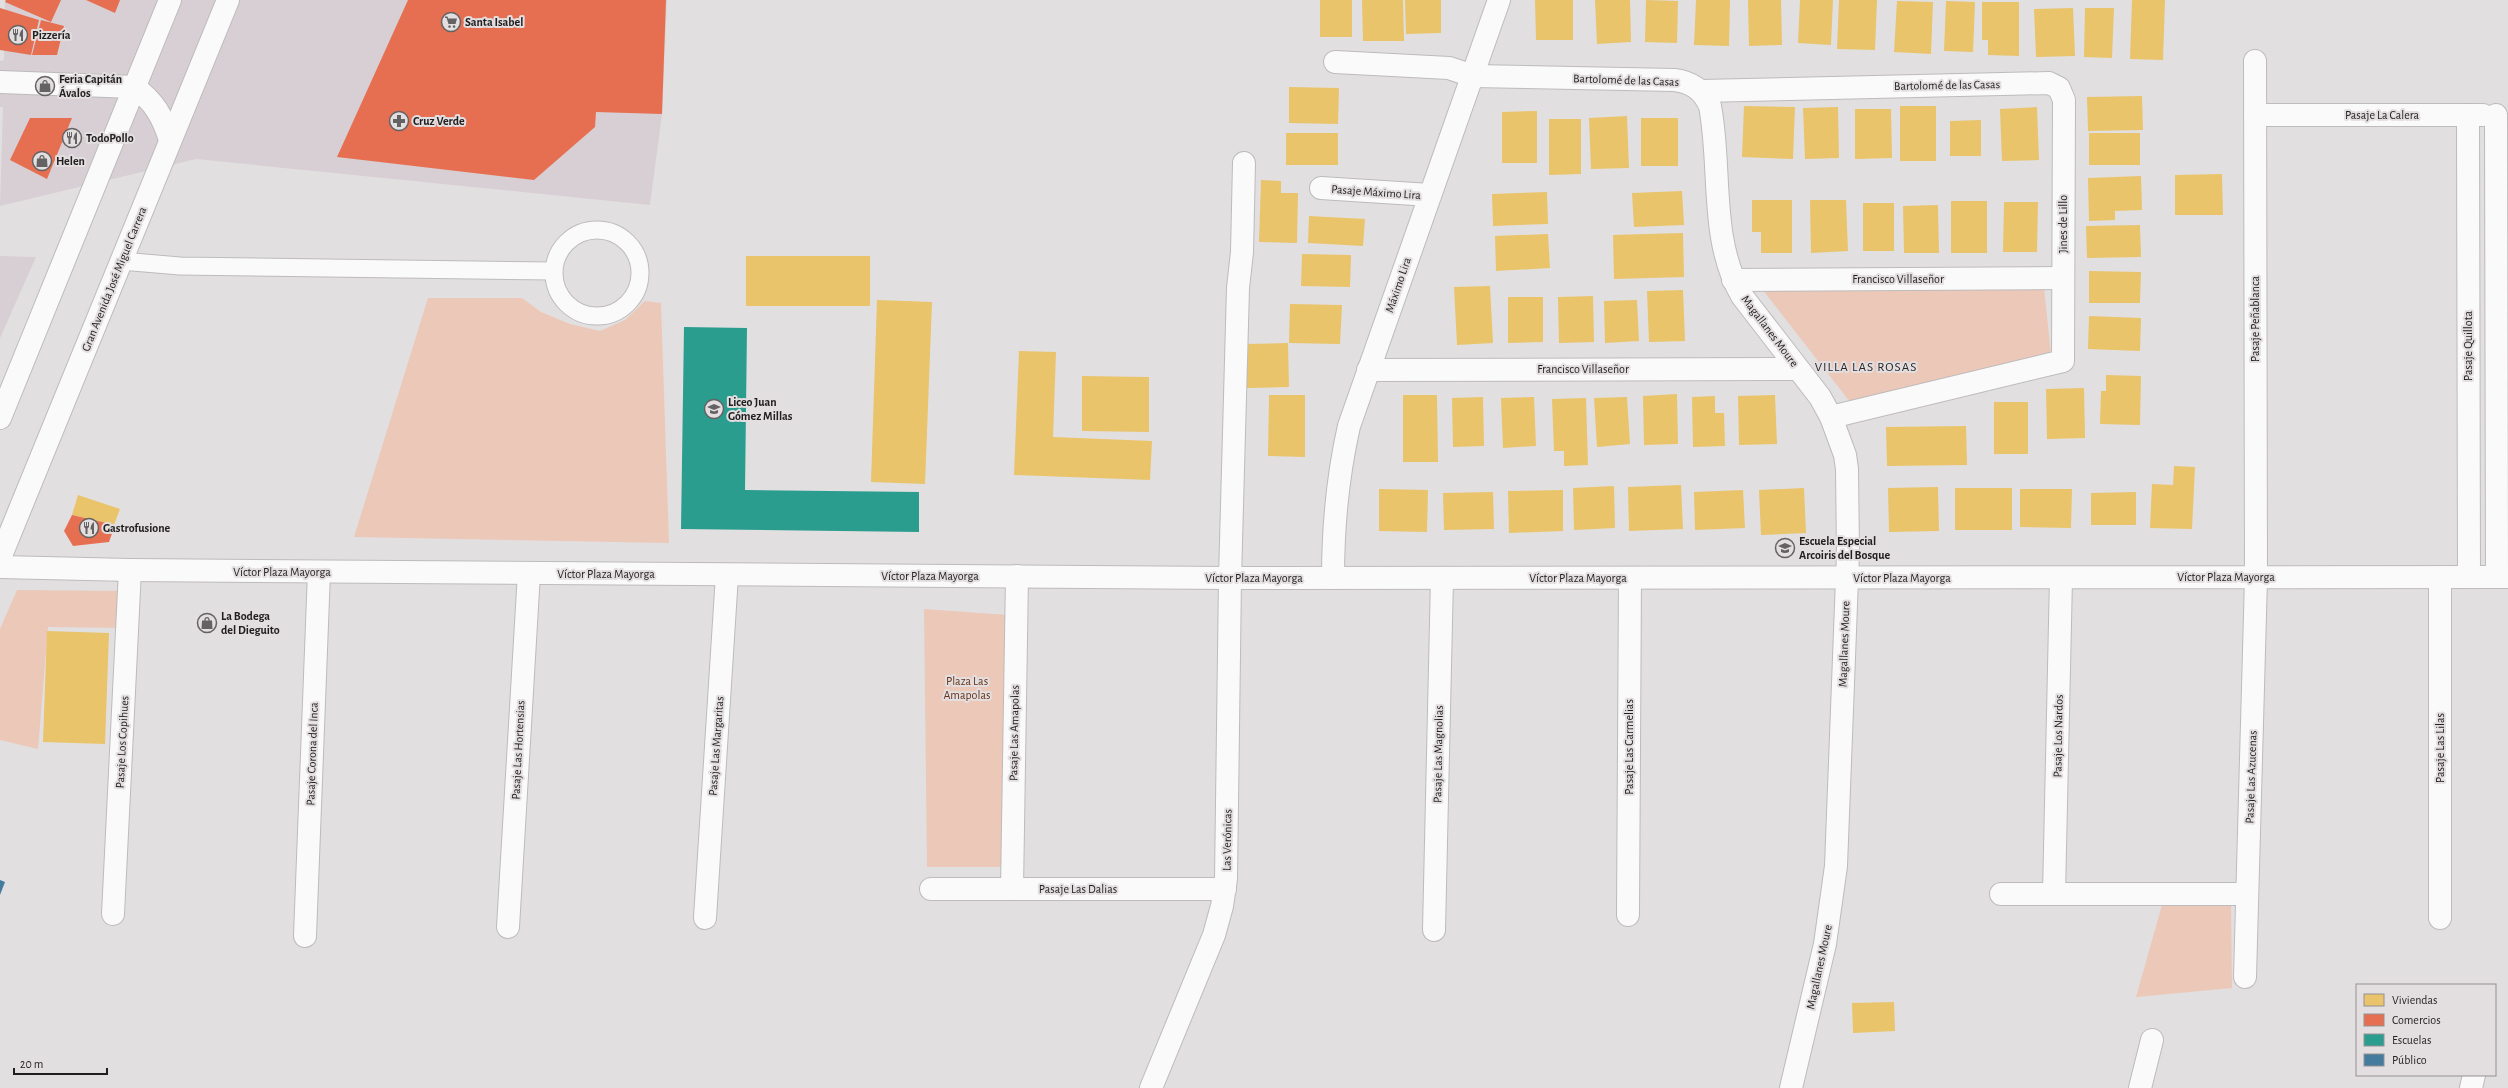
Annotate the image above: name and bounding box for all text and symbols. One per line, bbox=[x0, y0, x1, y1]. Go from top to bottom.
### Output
supermarket icon: Santa Isabel bbox=[440, 11, 462, 33]
place label: Santa Isabel bbox=[465, 16, 523, 28]
restaurant icon: Pizzería bbox=[7, 24, 29, 46]
place label: Pizzería bbox=[32, 29, 71, 41]
street label: Bartolomé de las Casas bbox=[1573, 72, 1679, 88]
place label: Feria Capitán Ávalos bbox=[59, 73, 122, 99]
shop icon: Feria Capitán Ávalos bbox=[34, 75, 56, 97]
street label: Bartolomé de las Casas bbox=[1894, 78, 2000, 92]
street label: Pasaje La Calera bbox=[2345, 109, 2420, 122]
pharmacy icon: Cruz Verde bbox=[388, 110, 410, 132]
place label: Cruz Verde bbox=[413, 115, 465, 127]
restaurant icon: TodoPollo bbox=[61, 127, 83, 149]
place label: TodoPollo bbox=[86, 132, 134, 144]
shop icon: Helen bbox=[31, 150, 53, 172]
place label: Helen bbox=[56, 155, 85, 167]
street label: Pasaje Máximo Lira bbox=[1331, 183, 1422, 202]
street label: Jines de Lillo bbox=[2057, 195, 2069, 253]
street label: Gran Avenida José Miguel Carrera bbox=[79, 205, 149, 353]
street label: Máximo Lira bbox=[1383, 255, 1413, 314]
street label: Francisco Villaseñor bbox=[1852, 273, 1944, 285]
street label: Pasaje Peñablanca bbox=[2249, 276, 2262, 362]
street label: Magallanes Moure bbox=[1739, 293, 1801, 369]
street label: Pasaje Quillota bbox=[2462, 311, 2475, 381]
district label: VILLA LAS ROSAS bbox=[1815, 361, 1917, 374]
street label: Francisco Villaseñor bbox=[1537, 363, 1629, 375]
place label: Liceo Juan Gómez Millas bbox=[728, 396, 793, 422]
school or university icon: Liceo Juan Gómez Millas bbox=[703, 398, 725, 420]
restaurant icon: Gastrofusione bbox=[78, 517, 100, 539]
place label: Gastrofusione bbox=[103, 522, 171, 534]
place label: Escuela Especial Arcoiris del Bosque bbox=[1799, 535, 1891, 561]
school or university icon: Escuela Especial Arcoiris del Bosque bbox=[1774, 537, 1796, 559]
street label: Víctor Plaza Mayorga bbox=[233, 566, 331, 579]
street label: Víctor Plaza Mayorga bbox=[557, 568, 655, 581]
street label: Víctor Plaza Mayorga bbox=[881, 570, 979, 583]
street label: Víctor Plaza Mayorga bbox=[2177, 571, 2275, 584]
street label: Víctor Plaza Mayorga bbox=[1205, 572, 1303, 585]
street label: Víctor Plaza Mayorga bbox=[1529, 572, 1627, 585]
street label: Víctor Plaza Mayorga bbox=[1853, 572, 1951, 585]
street label: Magallanes Moure bbox=[1837, 601, 1851, 687]
place label: La Bodega del Dieguito bbox=[221, 610, 280, 636]
shop icon: La Bodega del Dieguito bbox=[196, 612, 218, 634]
park label: Plaza Las Amapolas bbox=[944, 675, 990, 701]
street label: Pasaje Las Amapolas bbox=[1007, 685, 1022, 781]
street label: Pasaje Los Nardos bbox=[2051, 694, 2066, 778]
street label: Pasaje Los Copihues bbox=[114, 695, 131, 789]
street label: Pasaje Las Margaritas bbox=[707, 696, 726, 796]
street label: Pasaje Las Carmelias bbox=[1623, 699, 1636, 795]
street label: Pasaje Las Hortensias bbox=[509, 700, 528, 800]
street label: Pasaje Corona del Inca bbox=[304, 702, 321, 806]
street label: Pasaje Las Magnolias bbox=[1431, 705, 1446, 803]
street label: Pasaje Las Lilas bbox=[2434, 713, 2447, 783]
street label: Pasaje Las Azucenas bbox=[2243, 730, 2260, 824]
street label: Las Verónicas bbox=[1220, 809, 1234, 871]
street label: Pasaje Las Dalias bbox=[1039, 883, 1117, 896]
street label: Magallanes Moure bbox=[1804, 924, 1834, 1010]
legend bbox=[2356, 984, 2496, 1076]
text: Viviendas bbox=[2392, 994, 2438, 1006]
text: Comercios bbox=[2392, 1014, 2441, 1026]
text: Escuelas bbox=[2392, 1034, 2431, 1046]
scale bar bbox=[14, 1050, 107, 1076]
text: Público bbox=[2392, 1054, 2427, 1066]
text: 20 m bbox=[20, 1058, 43, 1070]

